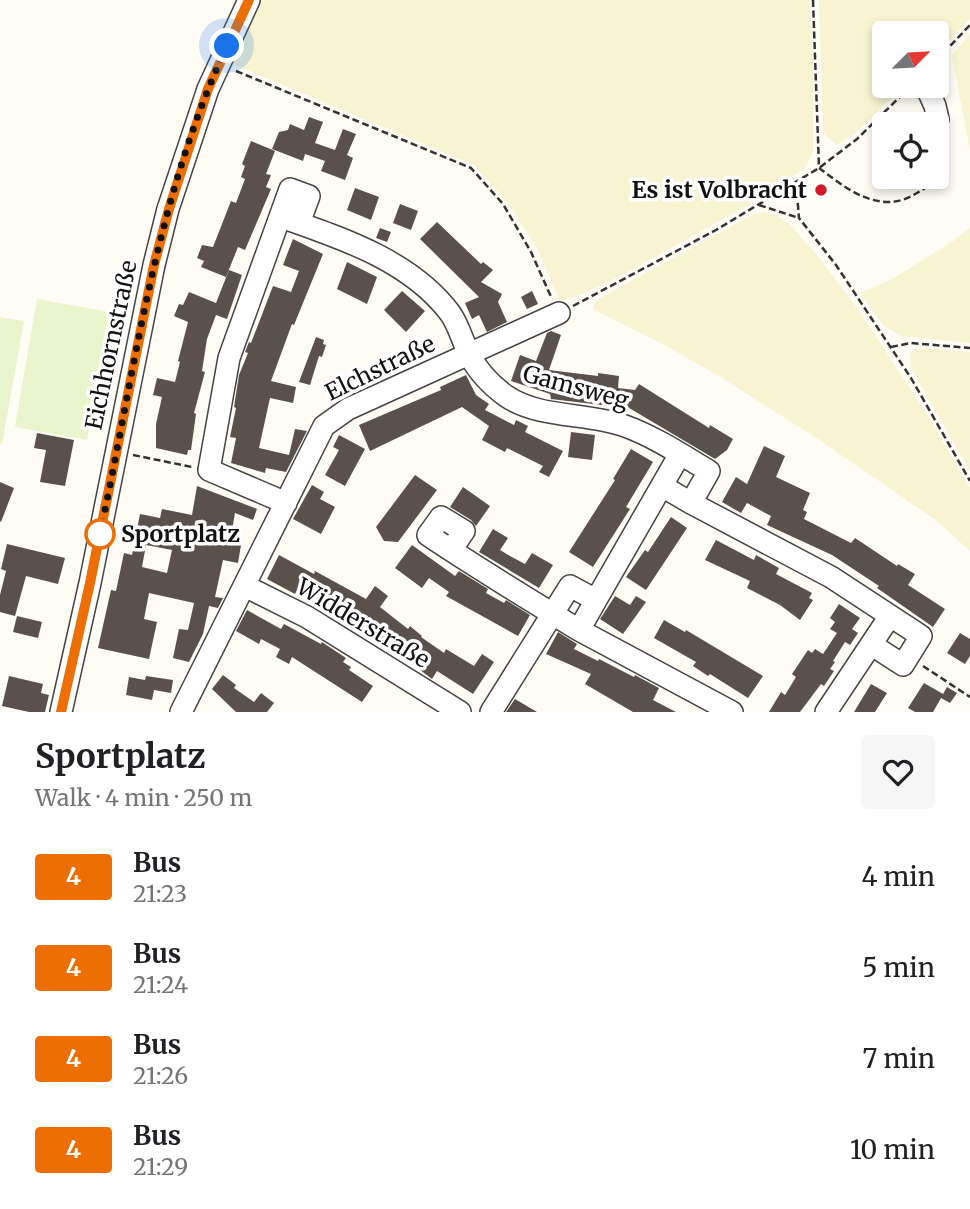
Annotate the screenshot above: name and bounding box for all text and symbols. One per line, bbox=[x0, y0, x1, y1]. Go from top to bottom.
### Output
north arrow bbox=[872, 21, 948, 98]
map controls bbox=[872, 21, 949, 189]
your location bbox=[209, 28, 244, 63]
button: locate bbox=[872, 112, 949, 189]
place label: Es ist Volbracht bbox=[631, 175, 807, 204]
marker: Es ist Volbracht bbox=[813, 182, 829, 198]
street label: Eichhornstraße bbox=[78, 257, 143, 432]
street label: Elchstraße bbox=[320, 329, 439, 407]
street label: Gamsweg bbox=[520, 358, 632, 415]
marker: Sportplatz bbox=[85, 519, 115, 549]
place label: Sportplatz bbox=[121, 519, 240, 548]
street label: Widderstraße bbox=[290, 571, 435, 674]
button: heart bbox=[861, 735, 935, 809]
text: Sportplatz bbox=[35, 736, 206, 777]
text: Walk · 4 min · 250 m bbox=[35, 783, 252, 812]
text: Bus bbox=[133, 846, 181, 879]
text: 4 min bbox=[861, 860, 935, 893]
text: 4 bbox=[66, 861, 81, 892]
text: 21:23 bbox=[133, 879, 187, 908]
text: Bus bbox=[133, 937, 181, 970]
text: 5 min bbox=[862, 951, 935, 984]
text: 4 bbox=[66, 952, 81, 983]
text: 21:24 bbox=[133, 970, 188, 999]
text: Bus bbox=[133, 1028, 181, 1061]
text: 7 min bbox=[863, 1042, 935, 1075]
text: 4 bbox=[66, 1043, 81, 1074]
text: 21:26 bbox=[133, 1061, 188, 1090]
text: Bus bbox=[133, 1119, 181, 1152]
text: 10 min bbox=[850, 1133, 935, 1166]
text: 4 bbox=[66, 1134, 81, 1165]
text: 21:29 bbox=[133, 1152, 188, 1181]

